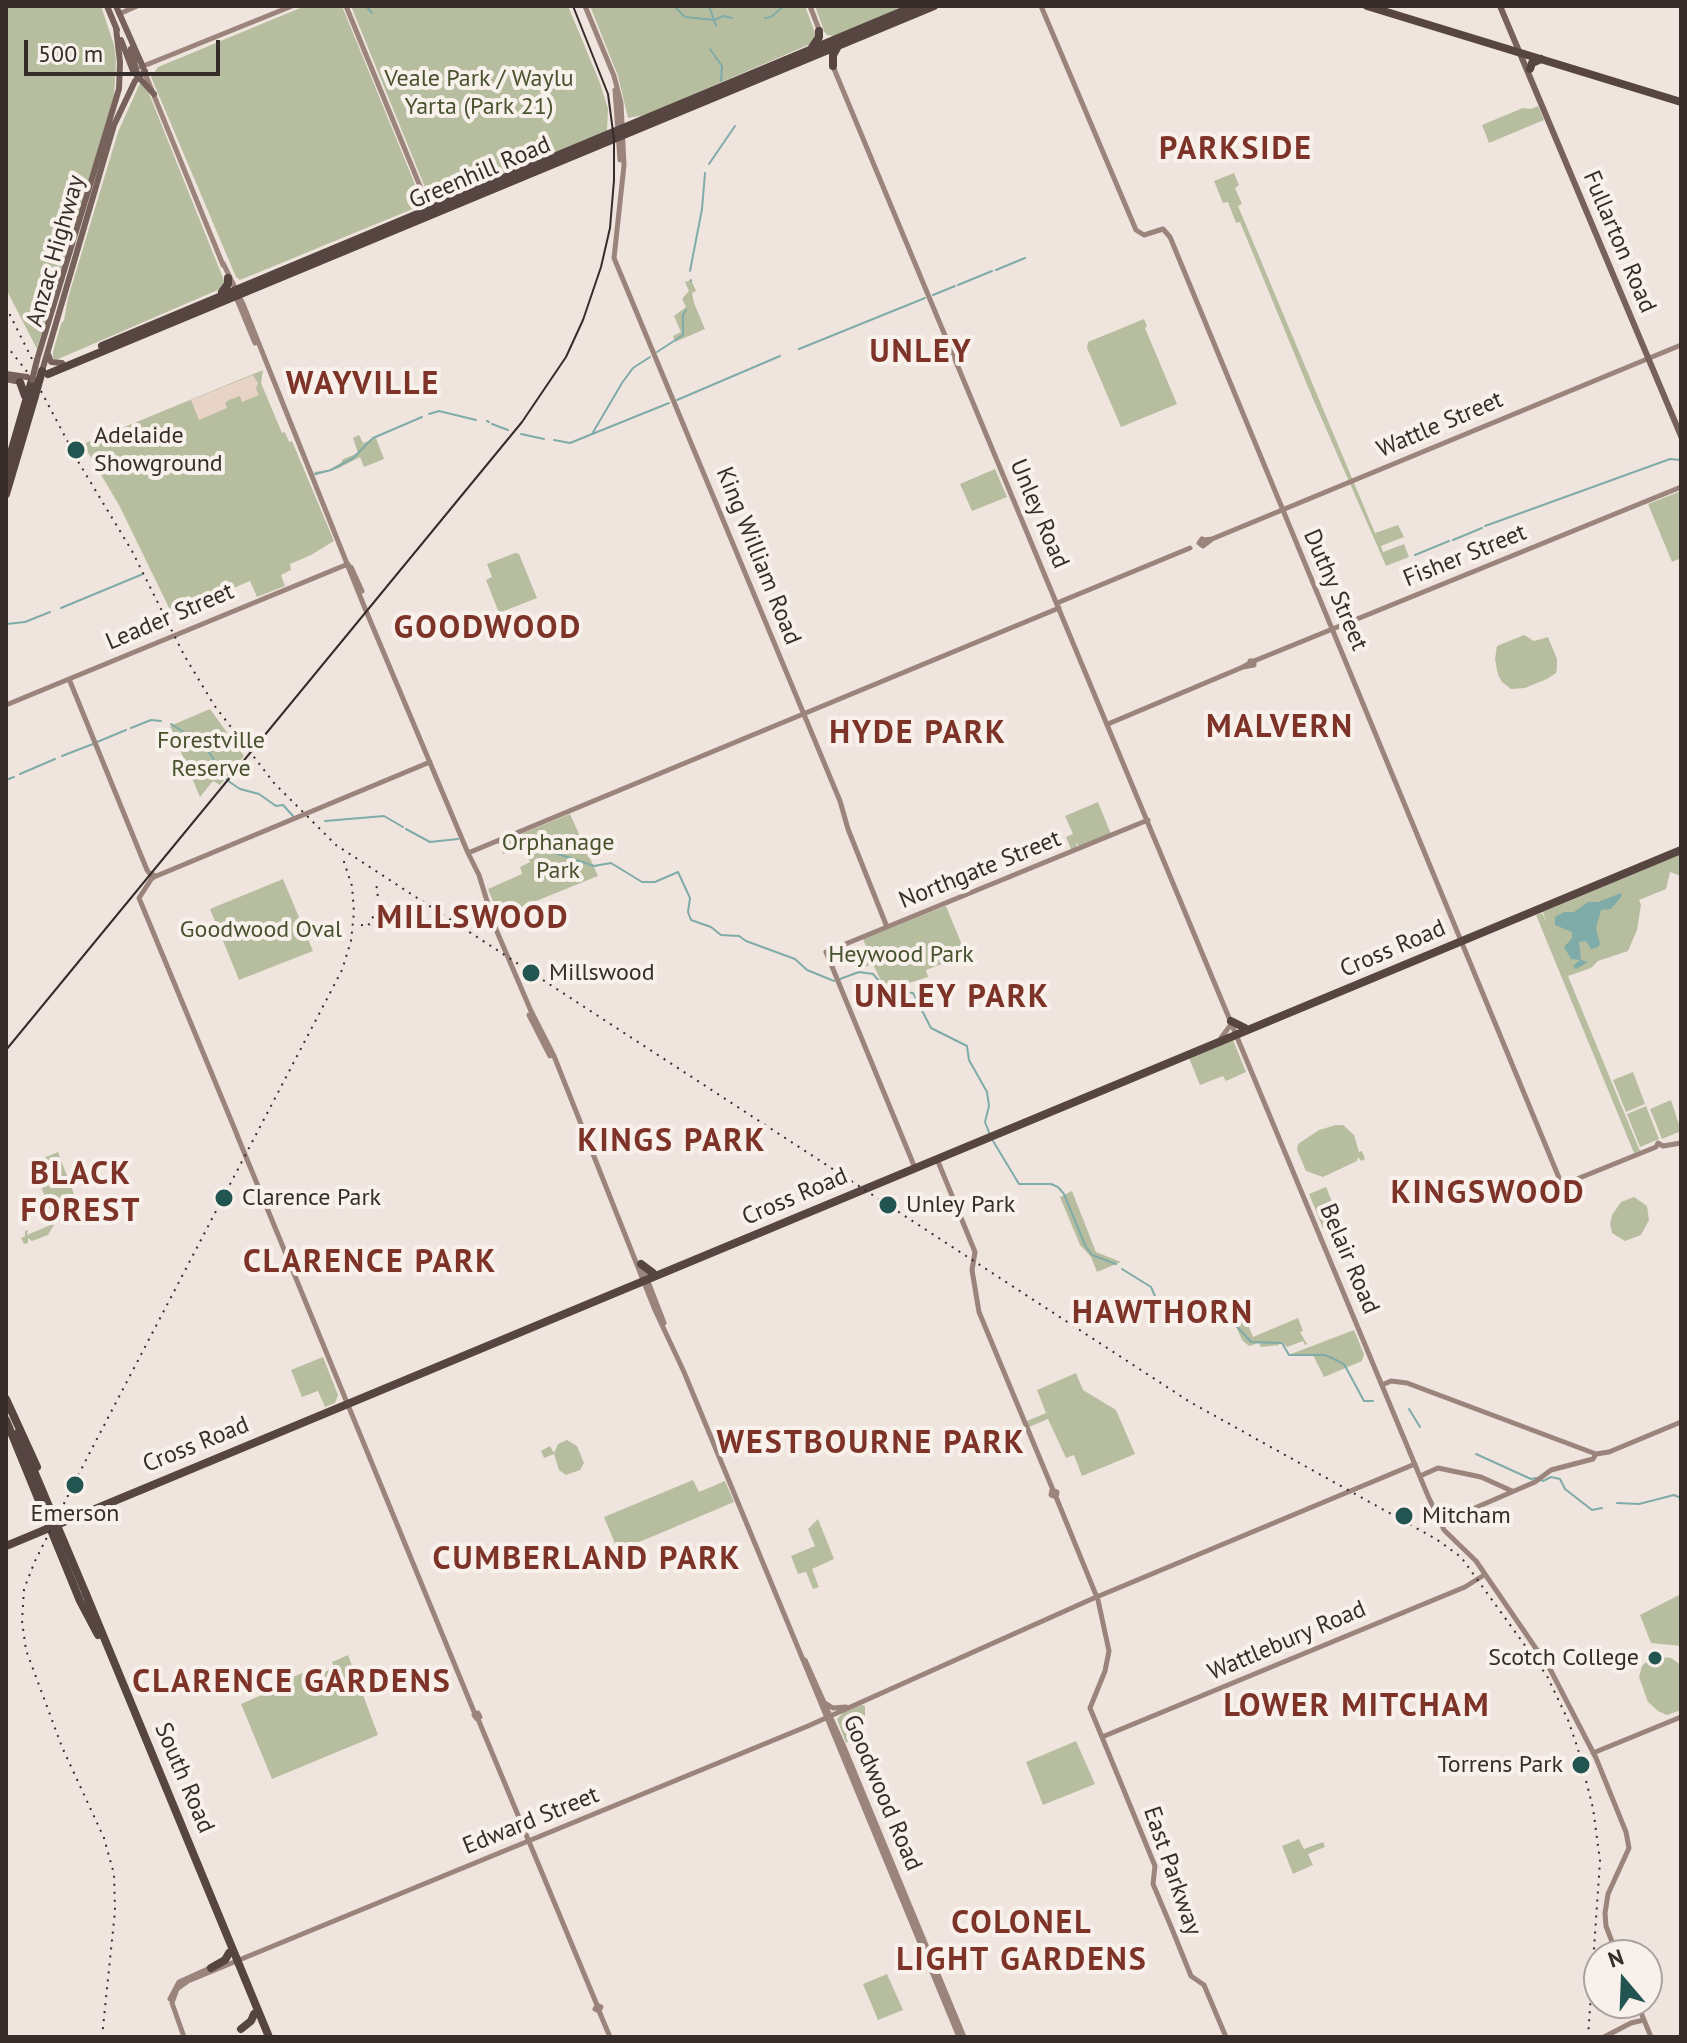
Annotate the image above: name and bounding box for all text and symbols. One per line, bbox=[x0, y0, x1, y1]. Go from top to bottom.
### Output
scale bar bbox=[28, 24, 224, 74]
text: 500 m bbox=[38, 38, 103, 69]
park label: Veale Park / Waylu Yarta (Park 21) bbox=[384, 65, 574, 121]
street label: Greenhill Road bbox=[405, 130, 555, 216]
district label: PARKSIDE bbox=[1159, 131, 1313, 169]
street label: Fullarton Road bbox=[1576, 167, 1662, 317]
street label: Anzac Highway bbox=[21, 172, 91, 330]
district label: UNLEY bbox=[869, 334, 973, 372]
district label: WAYVILLE bbox=[286, 366, 440, 404]
street label: Wattle Street bbox=[1373, 386, 1507, 464]
place label: Adelaide Showground bbox=[94, 422, 223, 478]
marker: Adelaide Showground bbox=[65, 439, 87, 461]
street label: Unley Road bbox=[1003, 455, 1075, 573]
street label: King William Road bbox=[709, 463, 807, 649]
street label: Fisher Street bbox=[1399, 518, 1531, 594]
street label: Duthy Street bbox=[1297, 525, 1373, 655]
street label: Leader Street bbox=[102, 577, 238, 657]
district label: GOODWOOD bbox=[394, 610, 582, 648]
district label: MALVERN bbox=[1206, 709, 1354, 747]
district label: HYDE PARK bbox=[829, 715, 1007, 753]
park label: Forestville Reserve bbox=[157, 727, 265, 783]
street label: Northgate Street bbox=[895, 824, 1065, 916]
park label: Orphanage Park bbox=[502, 829, 614, 885]
district label: MILLSWOOD bbox=[377, 900, 569, 938]
street label: Cross Road bbox=[1336, 914, 1450, 984]
park label: Goodwood Oval bbox=[180, 916, 342, 944]
park label: Heywood Park bbox=[828, 941, 974, 969]
place label: Millswood bbox=[549, 959, 655, 987]
marker: Millswood bbox=[520, 962, 542, 984]
district label: UNLEY PARK bbox=[854, 979, 1050, 1017]
district label: KINGS PARK bbox=[578, 1123, 766, 1161]
district label: BLACK FOREST bbox=[21, 1156, 141, 1231]
street label: Cross Road bbox=[738, 1162, 852, 1232]
district label: KINGSWOOD bbox=[1391, 1175, 1585, 1213]
place label: Clarence Park bbox=[242, 1184, 381, 1212]
marker: Clarence Park bbox=[213, 1187, 235, 1209]
place label: Unley Park bbox=[906, 1191, 1015, 1219]
marker: Unley Park bbox=[877, 1194, 899, 1216]
street label: Belair Road bbox=[1313, 1200, 1385, 1318]
district label: CLARENCE PARK bbox=[243, 1244, 497, 1282]
district label: HAWTHORN bbox=[1072, 1295, 1254, 1333]
street label: Cross Road bbox=[139, 1411, 253, 1479]
district label: WESTBOURNE PARK bbox=[716, 1425, 1026, 1463]
marker: Emerson bbox=[64, 1474, 86, 1496]
place label: Emerson bbox=[31, 1500, 119, 1528]
place label: Mitcham bbox=[1422, 1502, 1511, 1530]
marker: Mitcham bbox=[1393, 1505, 1415, 1527]
district label: CUMBERLAND PARK bbox=[433, 1541, 741, 1579]
street label: Wattlebury Road bbox=[1204, 1595, 1370, 1687]
place label: Scotch College bbox=[1488, 1644, 1639, 1672]
marker: Scotch College bbox=[1646, 1649, 1664, 1667]
district label: CLARENCE GARDENS bbox=[132, 1664, 452, 1702]
district label: LOWER MITCHAM bbox=[1224, 1688, 1490, 1726]
street label: Goodwood Road bbox=[836, 1711, 928, 1875]
street label: South Road bbox=[148, 1719, 220, 1837]
place label: Torrens Park bbox=[1438, 1751, 1563, 1779]
marker: Torrens Park bbox=[1570, 1754, 1592, 1776]
street label: Edward Street bbox=[459, 1781, 603, 1861]
street label: East Parkway bbox=[1137, 1803, 1207, 1939]
district label: COLONEL LIGHT GARDENS bbox=[896, 1905, 1148, 1980]
north arrow bbox=[1583, 1939, 1663, 2019]
text: N bbox=[1604, 1943, 1627, 1974]

